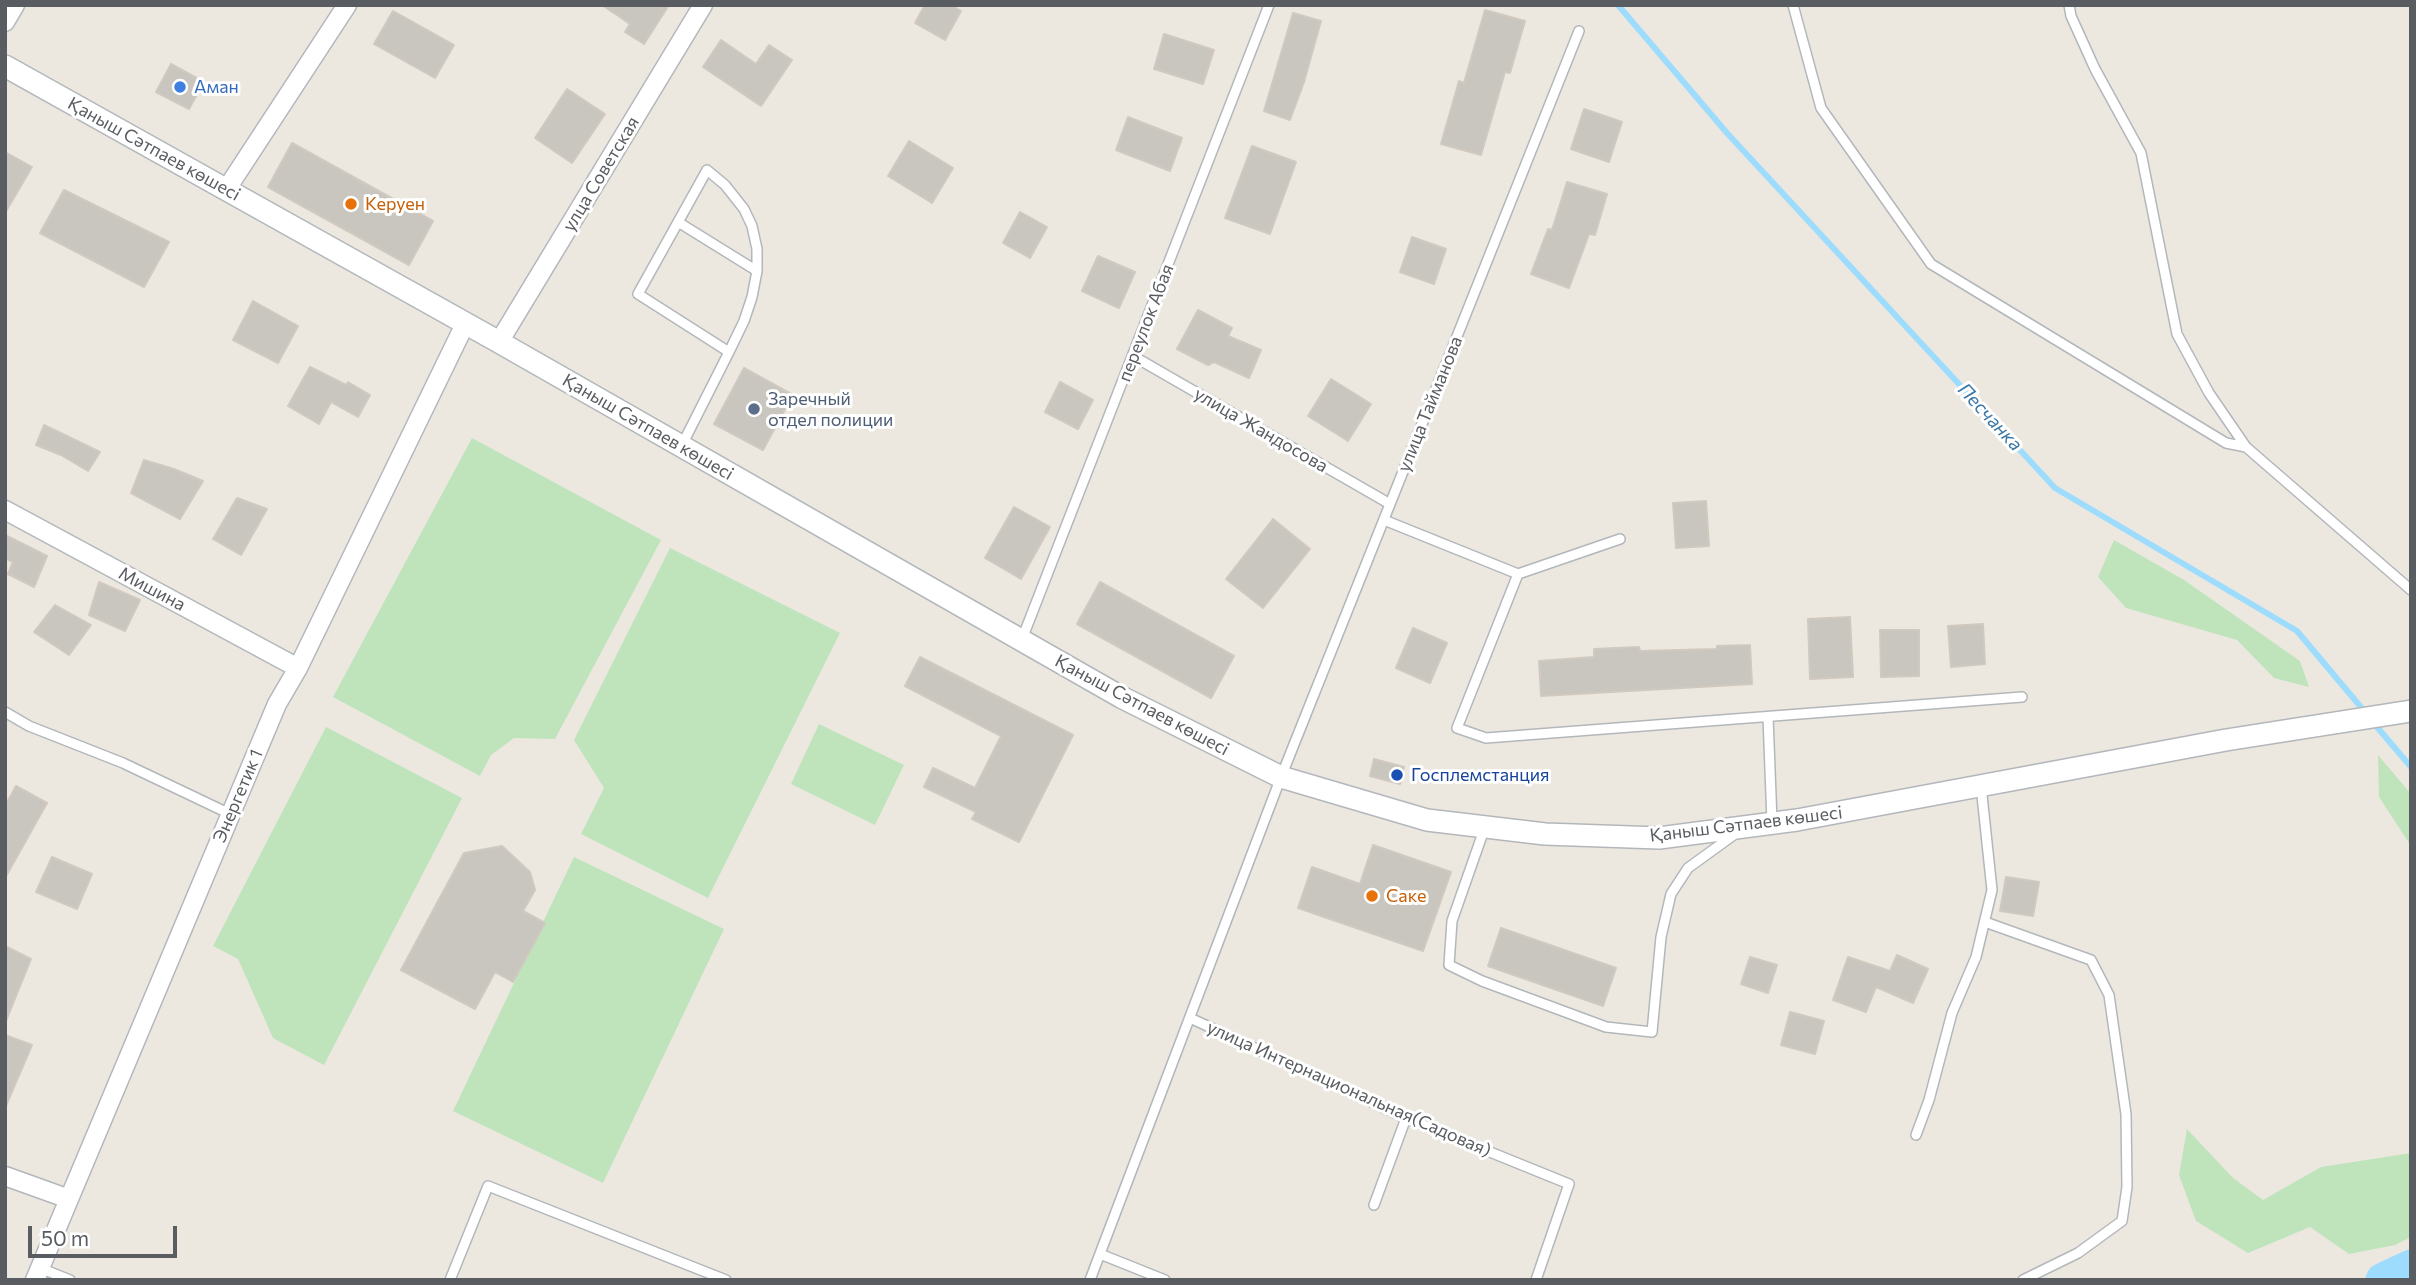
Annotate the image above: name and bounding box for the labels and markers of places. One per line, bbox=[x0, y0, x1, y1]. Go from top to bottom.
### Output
place label: Аман bbox=[194, 76, 239, 98]
marker: Аман bbox=[172, 79, 188, 95]
place label: Керуен bbox=[365, 193, 425, 215]
marker: Керуен bbox=[343, 196, 359, 212]
place label: Заречный отдел полиции bbox=[768, 388, 893, 430]
marker: Заречный отдел полиции bbox=[746, 401, 762, 417]
place label: Госплемстанция bbox=[1411, 764, 1550, 786]
marker: Госплемстанция bbox=[1389, 767, 1405, 783]
place label: Саке bbox=[1386, 885, 1426, 907]
marker: Саке bbox=[1364, 888, 1380, 904]

